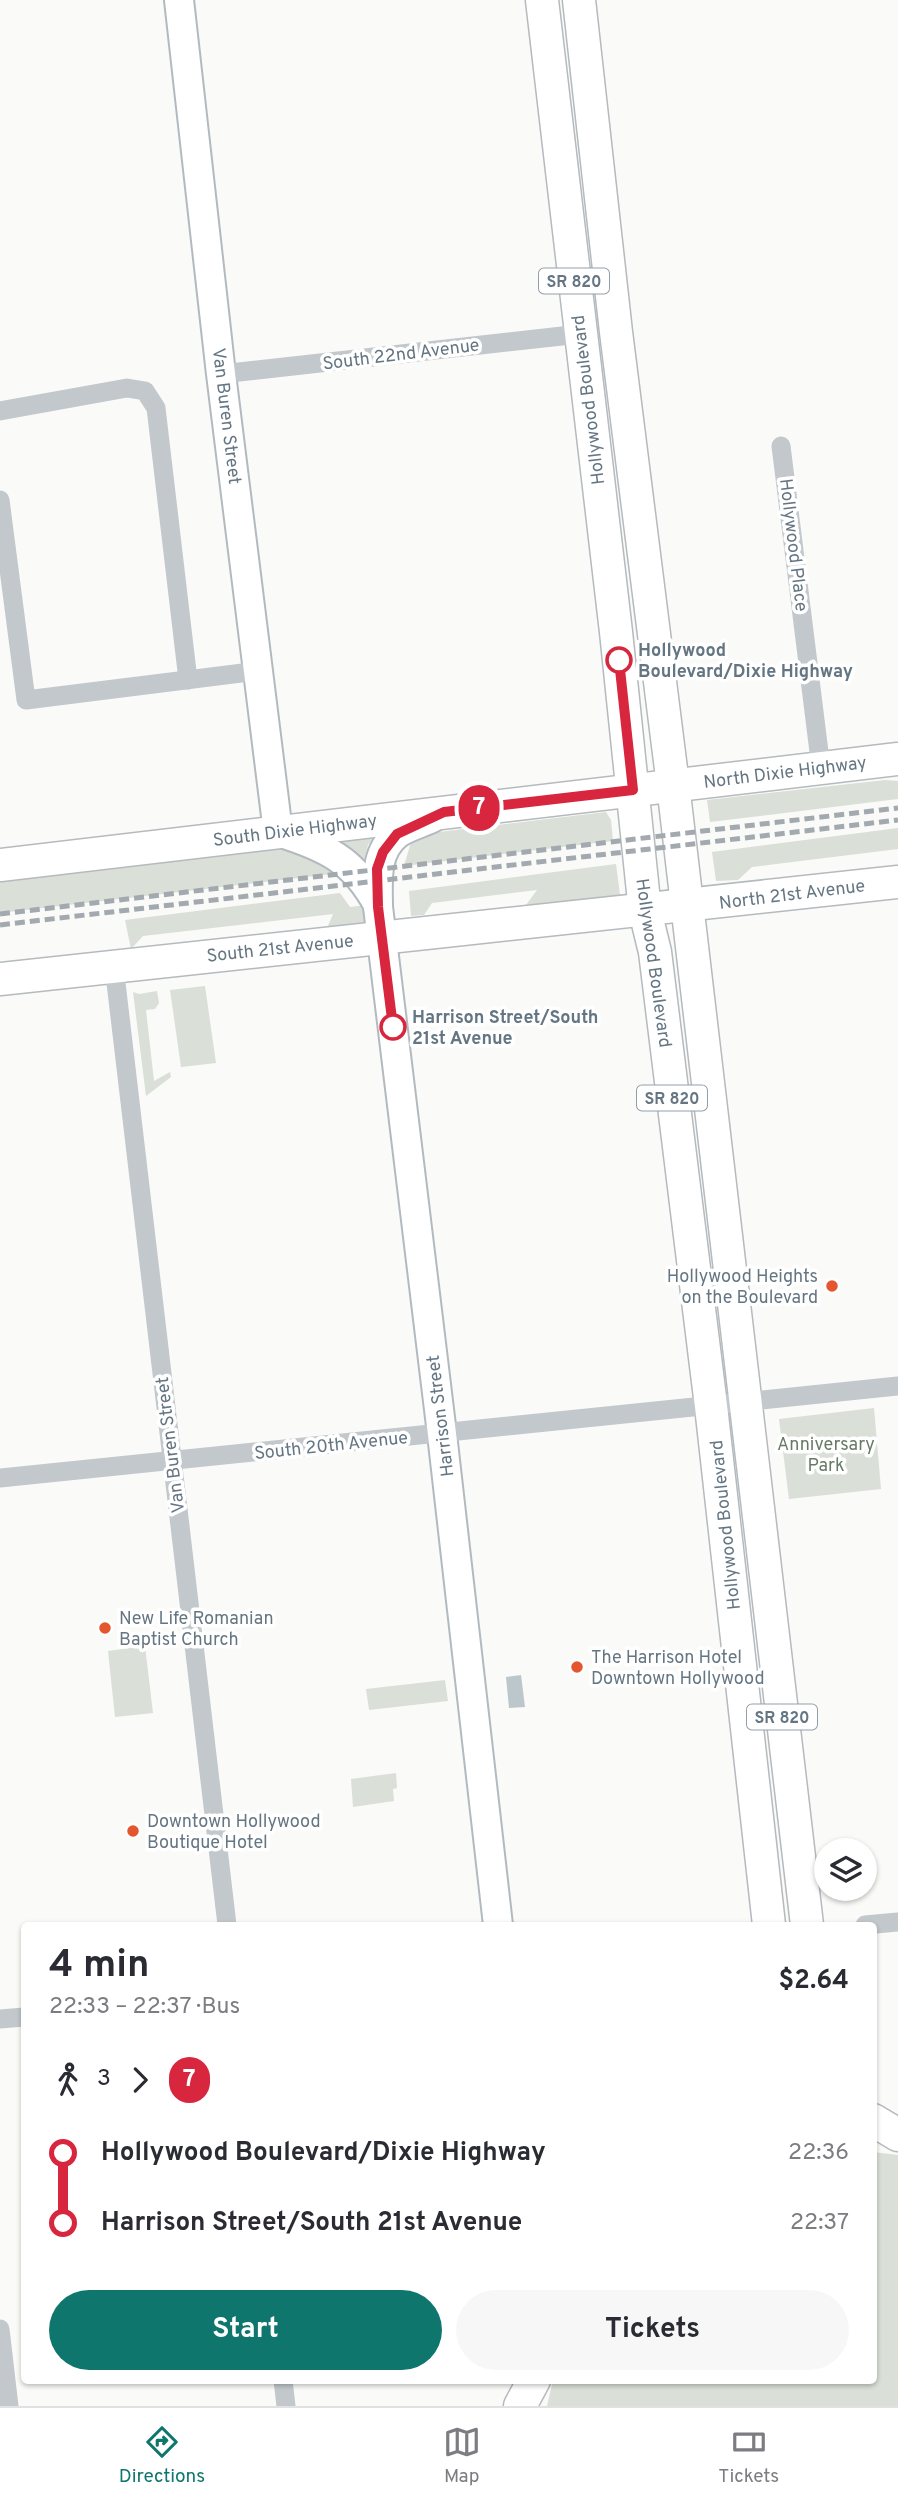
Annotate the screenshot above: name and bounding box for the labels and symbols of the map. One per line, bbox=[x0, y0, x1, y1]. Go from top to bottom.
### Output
road number: SR 820 bbox=[539, 268, 609, 294]
street label: Hollywood Boulevard bbox=[568, 314, 611, 486]
street label: South 22nd Avenue bbox=[322, 334, 481, 377]
street label: Van Buren Street bbox=[206, 347, 245, 486]
street label: Hollywood Place bbox=[773, 477, 812, 613]
place label: Hollywood Boulevard/Dixie Highway bbox=[638, 640, 853, 684]
marker: Hollywood Boulevard/Dixie Highway bbox=[606, 647, 632, 673]
street label: North Dixie Highway bbox=[702, 752, 868, 795]
line badge: 7 bbox=[456, 785, 502, 831]
street label: South Dixie Highway bbox=[212, 810, 378, 853]
street label: North 21st Avenue bbox=[718, 875, 867, 916]
street label: Hollywood Boulevard bbox=[629, 877, 676, 1049]
street label: South 21st Avenue bbox=[206, 930, 355, 969]
place label: Harrison Street/South 21st Avenue bbox=[412, 1007, 599, 1051]
marker: Harrison Street/South 21st Avenue bbox=[380, 1014, 406, 1040]
road number: SR 820 bbox=[637, 1086, 707, 1110]
place label: Hollywood Heights on the Boulevard bbox=[667, 1266, 818, 1310]
marker: Hollywood Heights on the Boulevard bbox=[824, 1278, 840, 1294]
street label: Harrison Street bbox=[423, 1354, 460, 1478]
street label: Van Buren Street bbox=[152, 1375, 191, 1514]
street label: South 20th Avenue bbox=[253, 1427, 409, 1466]
park label: Anniversary Park bbox=[777, 1434, 875, 1478]
street label: Hollywood Boulevard bbox=[706, 1439, 747, 1611]
place label: New Life Romanian Baptist Church bbox=[119, 1608, 274, 1652]
marker: New Life Romanian Baptist Church bbox=[97, 1620, 113, 1636]
place label: The Harrison Hotel Downtown Hollywood bbox=[591, 1647, 765, 1691]
marker: The Harrison Hotel Downtown Hollywood bbox=[569, 1659, 585, 1675]
road number: SR 820 bbox=[747, 1704, 817, 1730]
place label: Downtown Hollywood Boutique Hotel bbox=[147, 1811, 321, 1855]
marker: Downtown Hollywood Boutique Hotel bbox=[125, 1823, 141, 1839]

